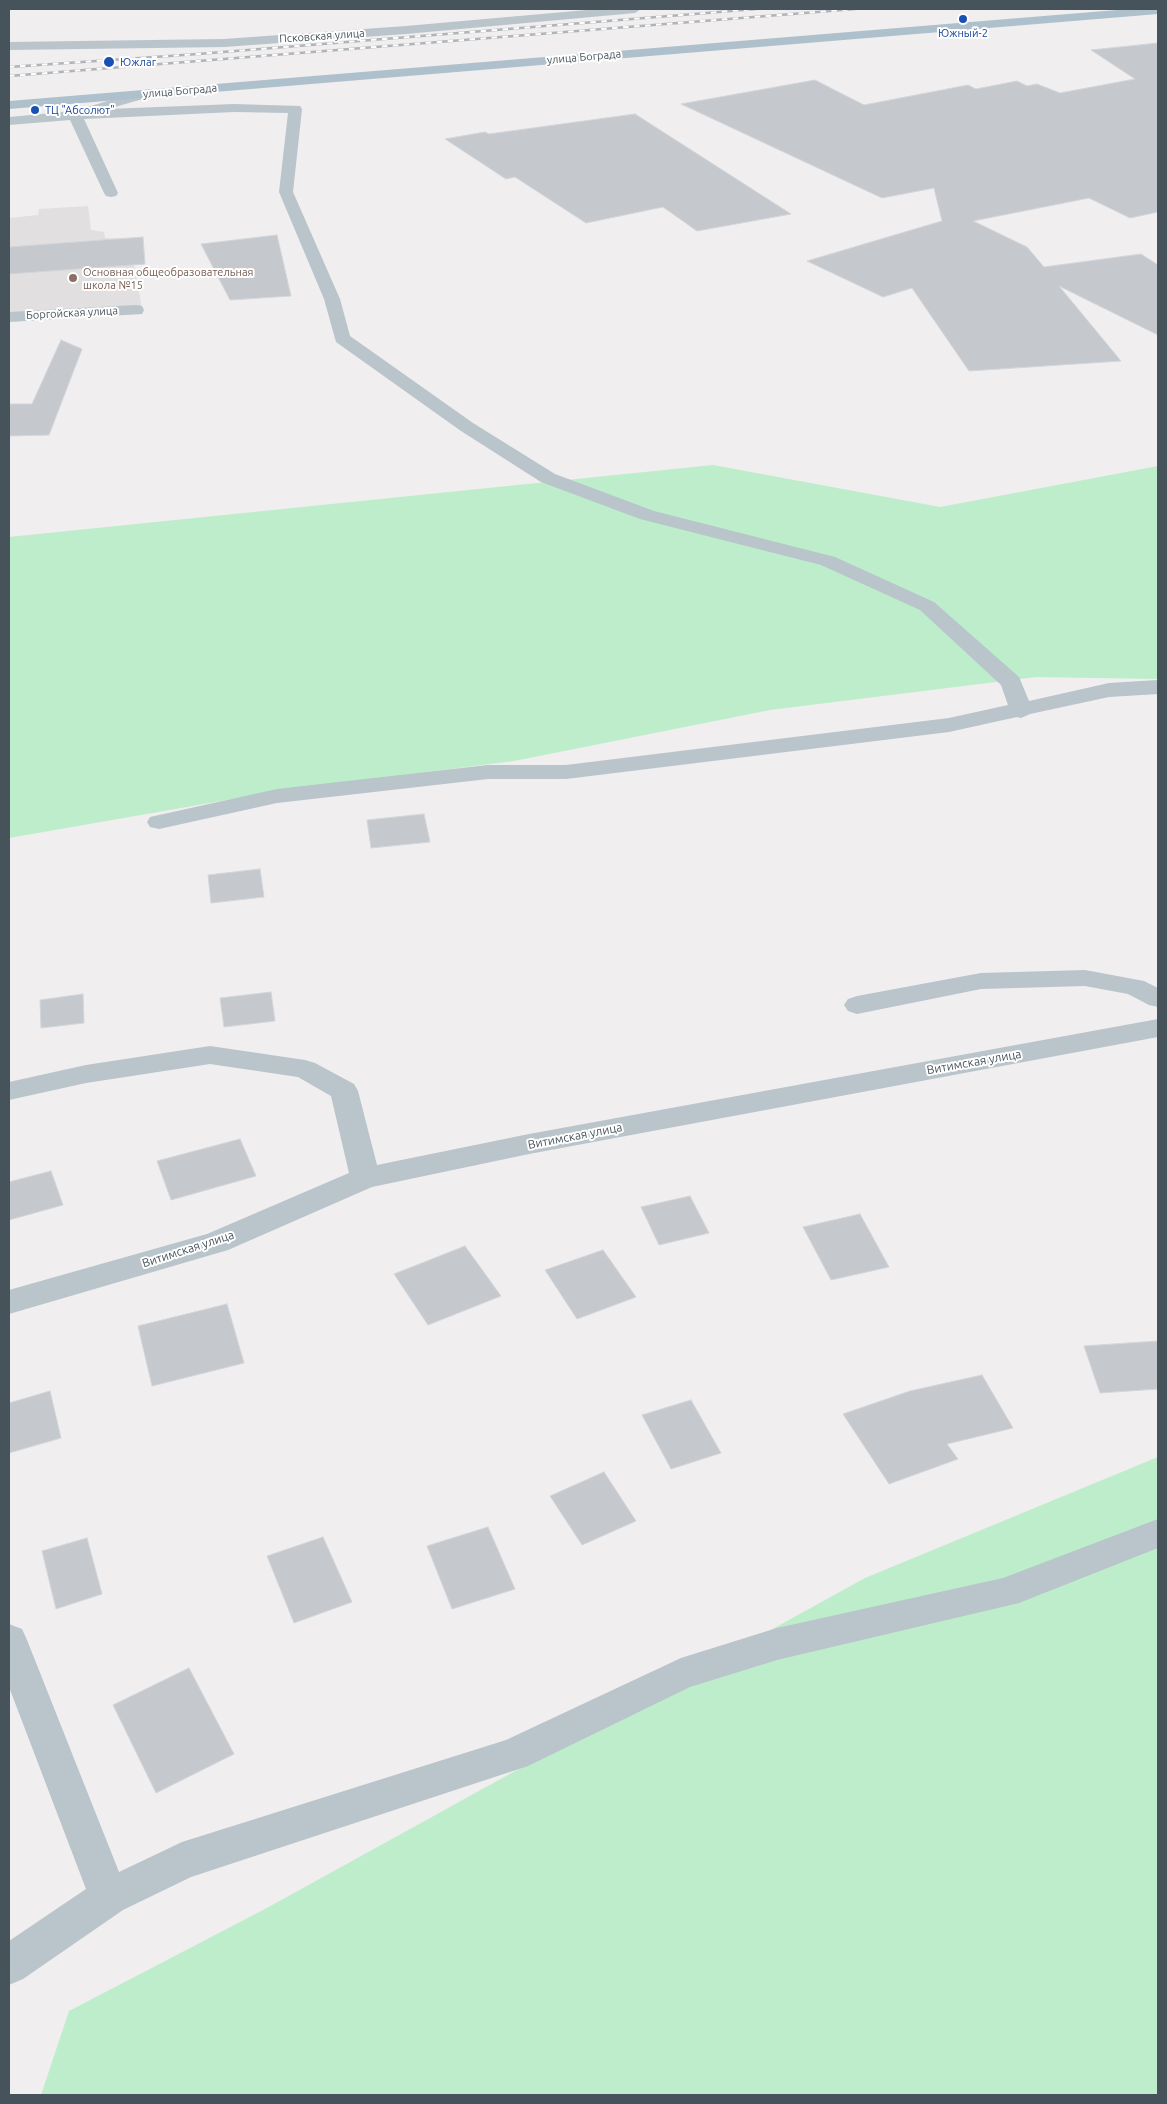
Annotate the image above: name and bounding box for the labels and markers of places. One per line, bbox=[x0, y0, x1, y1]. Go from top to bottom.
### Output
marker: Южный-2 bbox=[957, 13, 969, 25]
place label: Южный-2 bbox=[938, 26, 988, 40]
marker: Южлаг bbox=[102, 55, 116, 69]
place label: Южлаг bbox=[120, 55, 156, 69]
place label: ТЦ "Абсолют" bbox=[45, 103, 115, 117]
marker: ТЦ "Абсолют" bbox=[29, 104, 41, 116]
place label: Основная общеобразовательная школа №15 bbox=[83, 265, 254, 291]
marker: Основная общеобразовательная школа №15 bbox=[67, 272, 79, 284]

